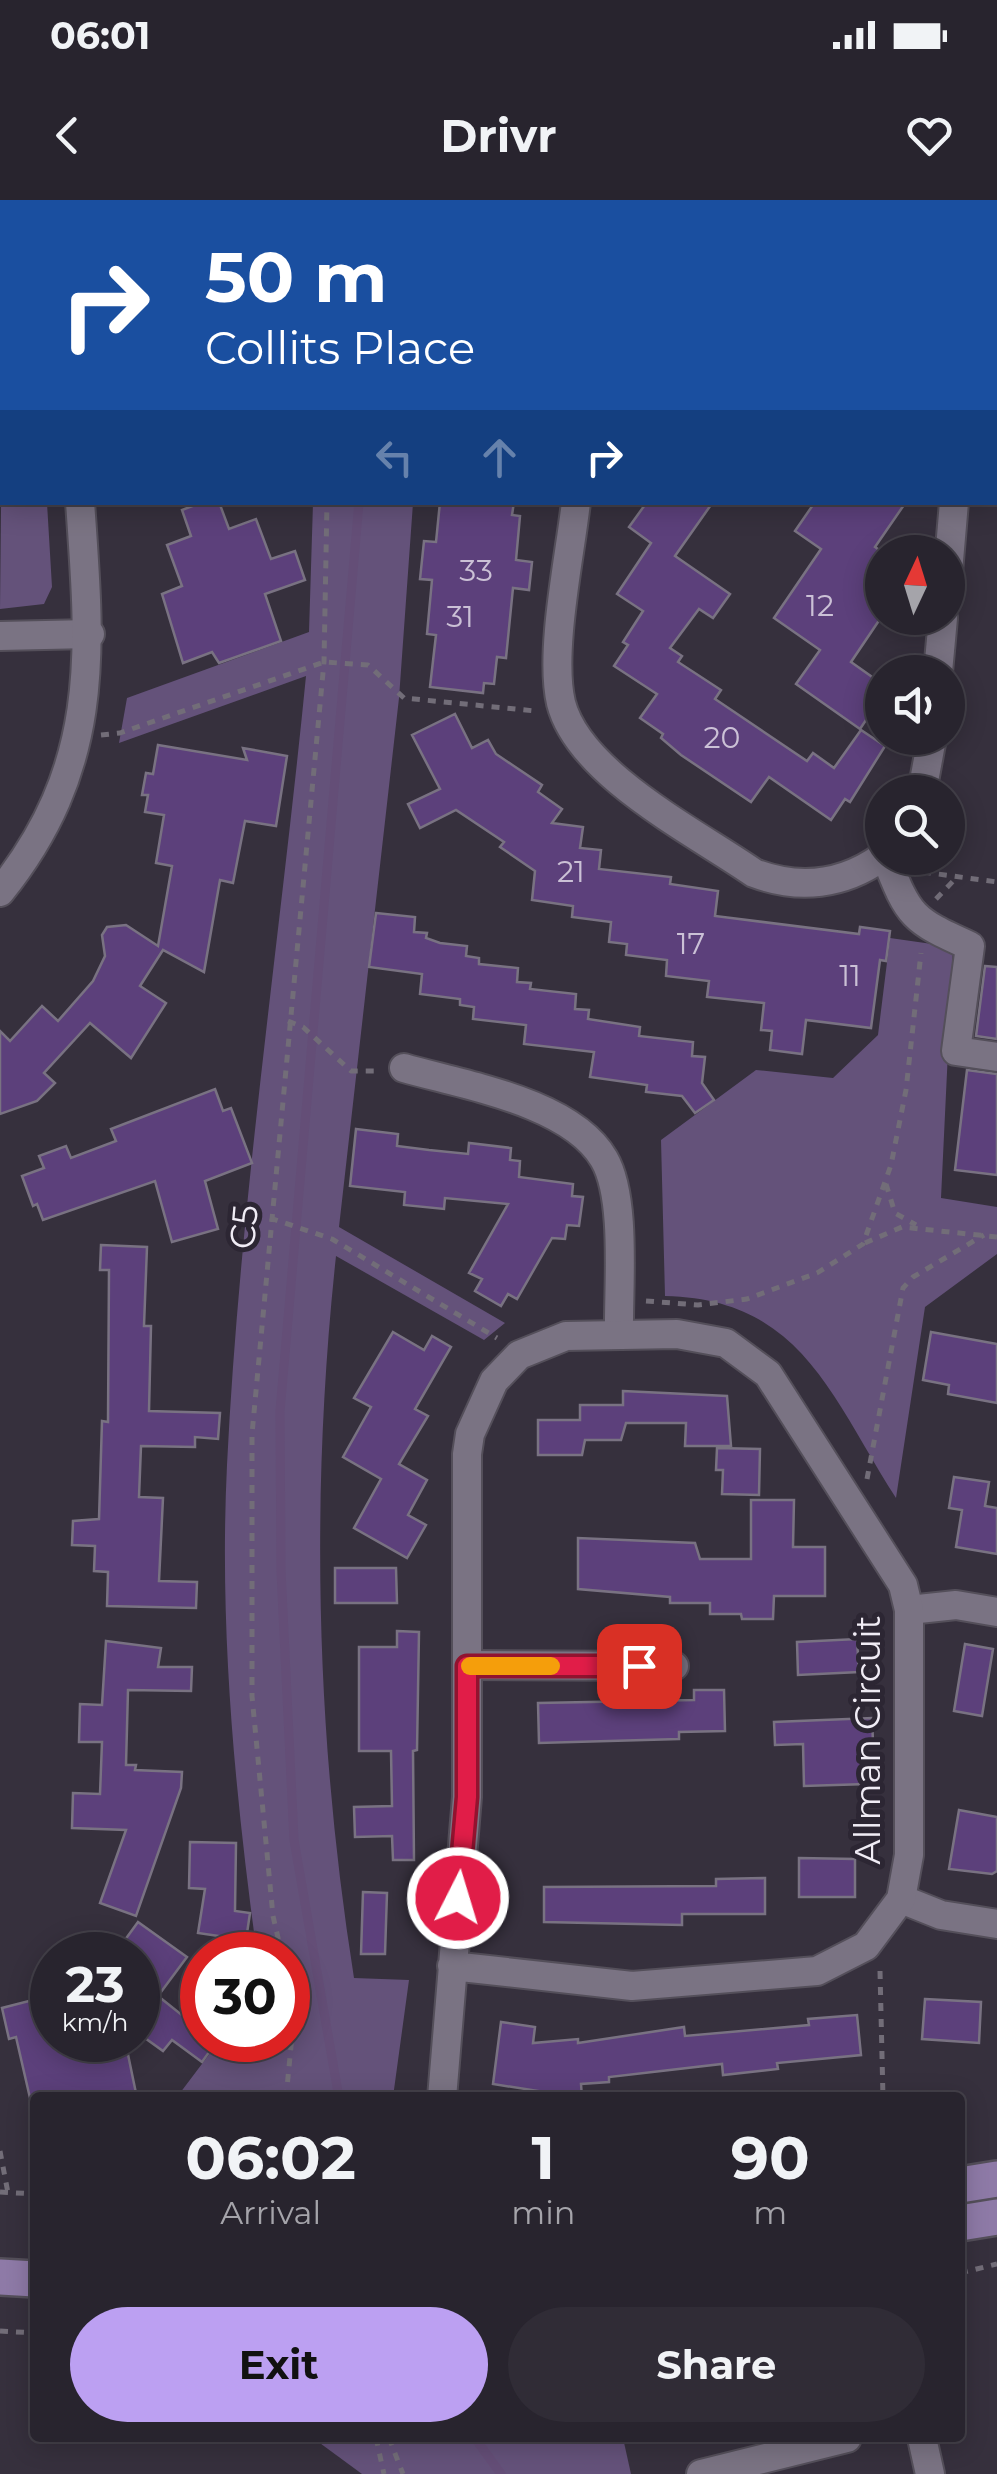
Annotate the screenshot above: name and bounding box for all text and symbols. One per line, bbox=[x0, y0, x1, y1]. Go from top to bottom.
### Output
text: 06:01 bbox=[50, 12, 151, 59]
icon: back bbox=[40, 108, 95, 163]
text: Drivr bbox=[440, 108, 557, 163]
icon: heart bbox=[902, 108, 957, 163]
text: 50 m bbox=[205, 234, 387, 320]
icon: right bbox=[40, 240, 170, 370]
text: Collits Place bbox=[205, 320, 475, 375]
icon: left bbox=[367, 430, 422, 485]
icon: ahead bbox=[472, 430, 527, 485]
icon: right bbox=[577, 430, 632, 485]
north arrow bbox=[865, 535, 965, 635]
map controls bbox=[865, 535, 965, 875]
house number: 33 bbox=[459, 552, 493, 589]
house number: 12 bbox=[806, 587, 834, 624]
house number: 31 bbox=[446, 598, 474, 635]
button: sound bbox=[865, 655, 965, 755]
house number: 20 bbox=[704, 719, 740, 756]
button: search bbox=[865, 775, 965, 875]
house number: 21 bbox=[557, 853, 585, 890]
house number: 17 bbox=[677, 925, 705, 962]
house number: 11 bbox=[839, 957, 861, 994]
street label: C5 bbox=[220, 1203, 267, 1251]
street label: Allman Circuit bbox=[846, 1616, 889, 1864]
pin bbox=[597, 1624, 682, 1709]
icon: arrive bbox=[612, 1639, 667, 1694]
position arrow bbox=[406, 1846, 510, 1950]
speed limit sign: 30 bbox=[180, 1932, 310, 2062]
text: 23 bbox=[65, 1954, 125, 2015]
text: km/h bbox=[62, 2007, 128, 2037]
text: 06:02 bbox=[185, 2121, 356, 2194]
text: 1 bbox=[532, 2121, 555, 2194]
text: 90 bbox=[731, 2121, 810, 2194]
text: Arrival bbox=[220, 2193, 321, 2232]
text: min bbox=[511, 2193, 575, 2232]
text: m bbox=[753, 2193, 787, 2232]
button: Exit bbox=[70, 2307, 488, 2422]
button: Share bbox=[508, 2307, 925, 2422]

